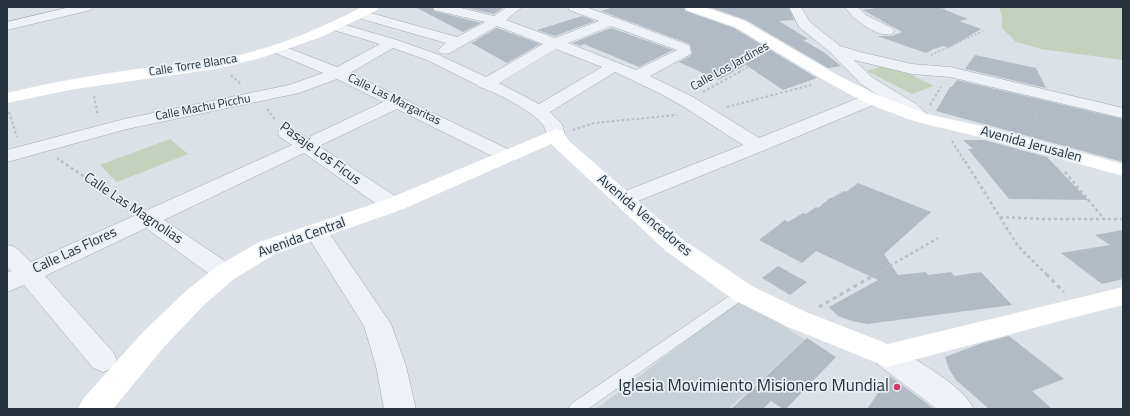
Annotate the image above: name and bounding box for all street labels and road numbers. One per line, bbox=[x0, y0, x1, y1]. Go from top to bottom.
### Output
street label: Calle Los Jardines bbox=[688, 39, 772, 95]
street label: Calle Torre Blanca bbox=[148, 52, 238, 80]
street label: Calle Las Margaritas bbox=[345, 71, 443, 129]
street label: Calle Machu Picchu bbox=[154, 92, 252, 124]
street label: Pasaje Los Ficus bbox=[276, 119, 364, 189]
street label: Avenida Jerusalen bbox=[978, 123, 1084, 167]
street label: Calle Las Magnolias bbox=[81, 170, 185, 248]
street label: Avenida Vencedores bbox=[593, 172, 695, 260]
street label: Avenida Central bbox=[256, 214, 348, 262]
street label: Calle Las Flores bbox=[30, 224, 120, 278]

